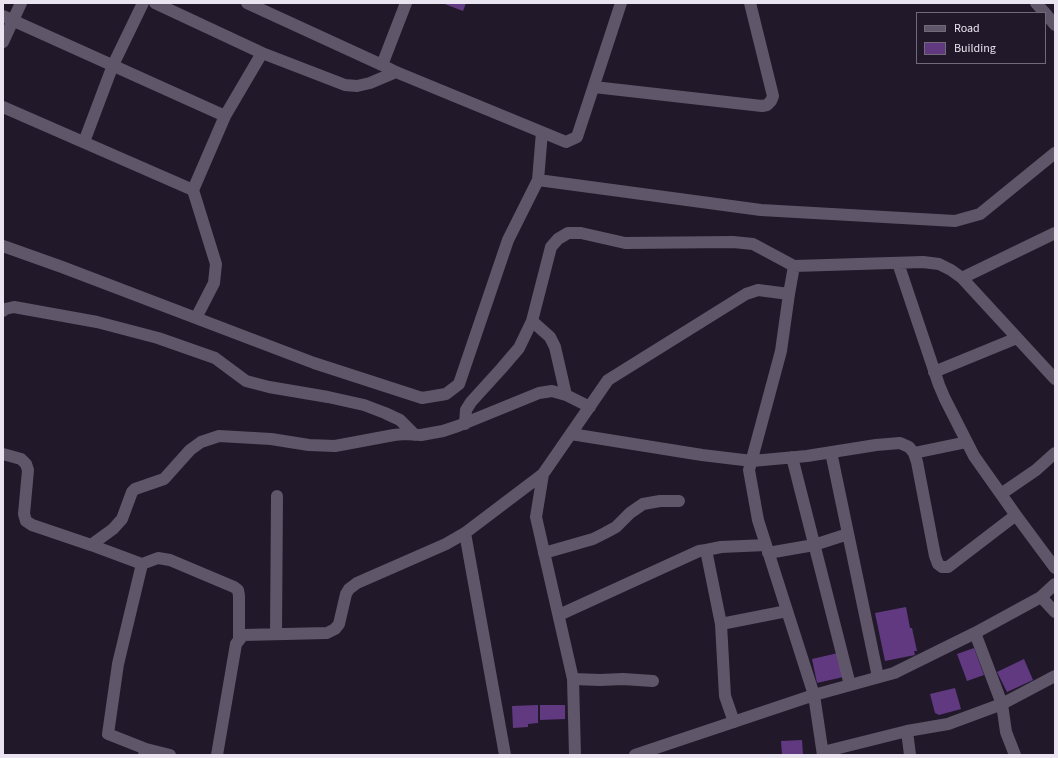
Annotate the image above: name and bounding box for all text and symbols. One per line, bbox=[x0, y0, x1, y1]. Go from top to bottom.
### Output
legend bbox=[916, 12, 1046, 64]
text: Road bbox=[954, 20, 980, 37]
text: Building bbox=[954, 40, 996, 57]

